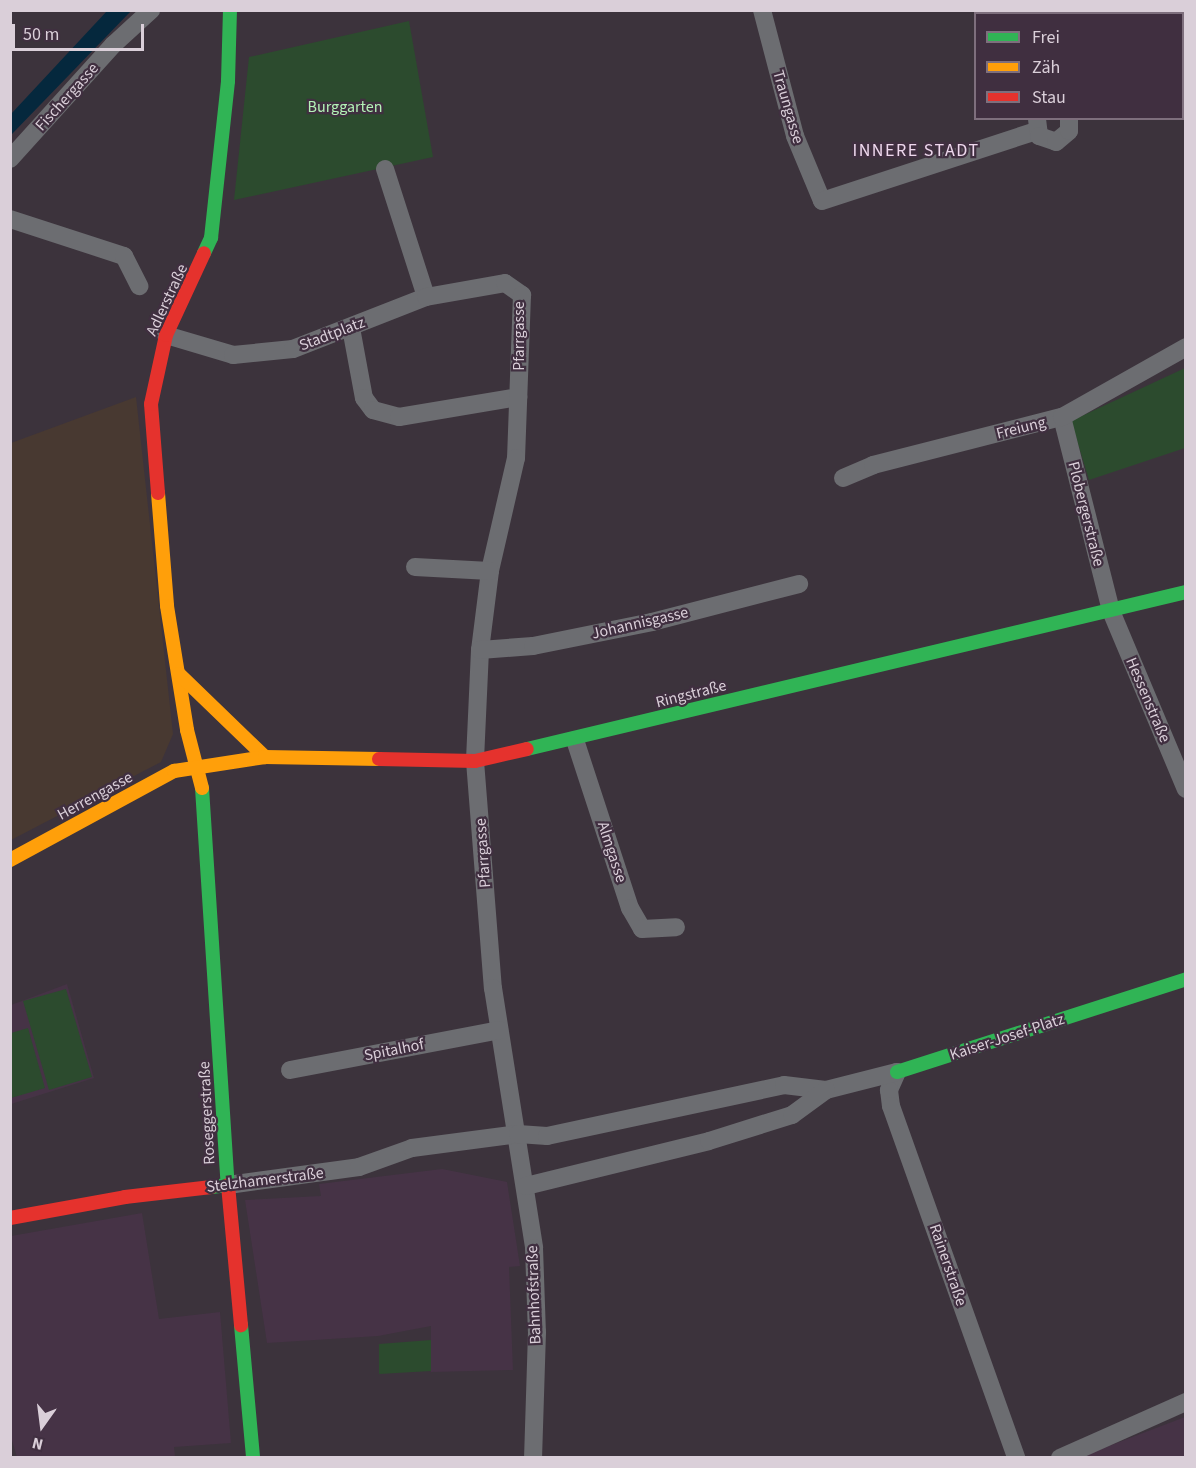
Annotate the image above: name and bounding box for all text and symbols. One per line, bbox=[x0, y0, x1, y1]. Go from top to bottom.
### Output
scale bar bbox=[15, 12, 147, 50]
legend bbox=[974, 12, 1184, 120]
text: 50 m bbox=[23, 22, 59, 47]
text: Frei bbox=[1032, 25, 1060, 50]
text: Zäh bbox=[1032, 55, 1060, 80]
street label: Fischergasse bbox=[31, 59, 103, 135]
street label: Traungasse bbox=[768, 68, 808, 146]
text: Stau bbox=[1032, 85, 1066, 110]
park label: Burggarten bbox=[308, 97, 382, 117]
district label: INNERE STADT bbox=[852, 140, 980, 162]
street label: Adlerstraße bbox=[142, 261, 192, 339]
street label: Pfarrgasse bbox=[509, 301, 529, 371]
street label: Stadtplatz bbox=[297, 313, 367, 355]
street label: Freiung bbox=[994, 413, 1048, 443]
street label: Plobergerstraße bbox=[1064, 460, 1108, 568]
street label: Johannisgasse bbox=[590, 603, 690, 643]
street label: Hessenstraße bbox=[1121, 655, 1175, 745]
street label: Ringstraße bbox=[654, 676, 728, 712]
street label: Herrengasse bbox=[54, 767, 136, 825]
street label: Pfarrgasse bbox=[471, 818, 495, 888]
street label: Almgasse bbox=[593, 819, 631, 885]
street label: Kaiser-Josef-Platz bbox=[947, 1009, 1067, 1065]
street label: Spitalhof bbox=[362, 1035, 426, 1065]
street label: Roseggerstraße bbox=[195, 1061, 219, 1165]
street label: Stelzhamerstraße bbox=[205, 1163, 325, 1197]
street label: Rainerstraße bbox=[925, 1221, 971, 1309]
street label: Bahnhofstraße bbox=[523, 1245, 545, 1345]
north arrow bbox=[12, 1396, 72, 1456]
text: N bbox=[30, 1432, 45, 1455]

